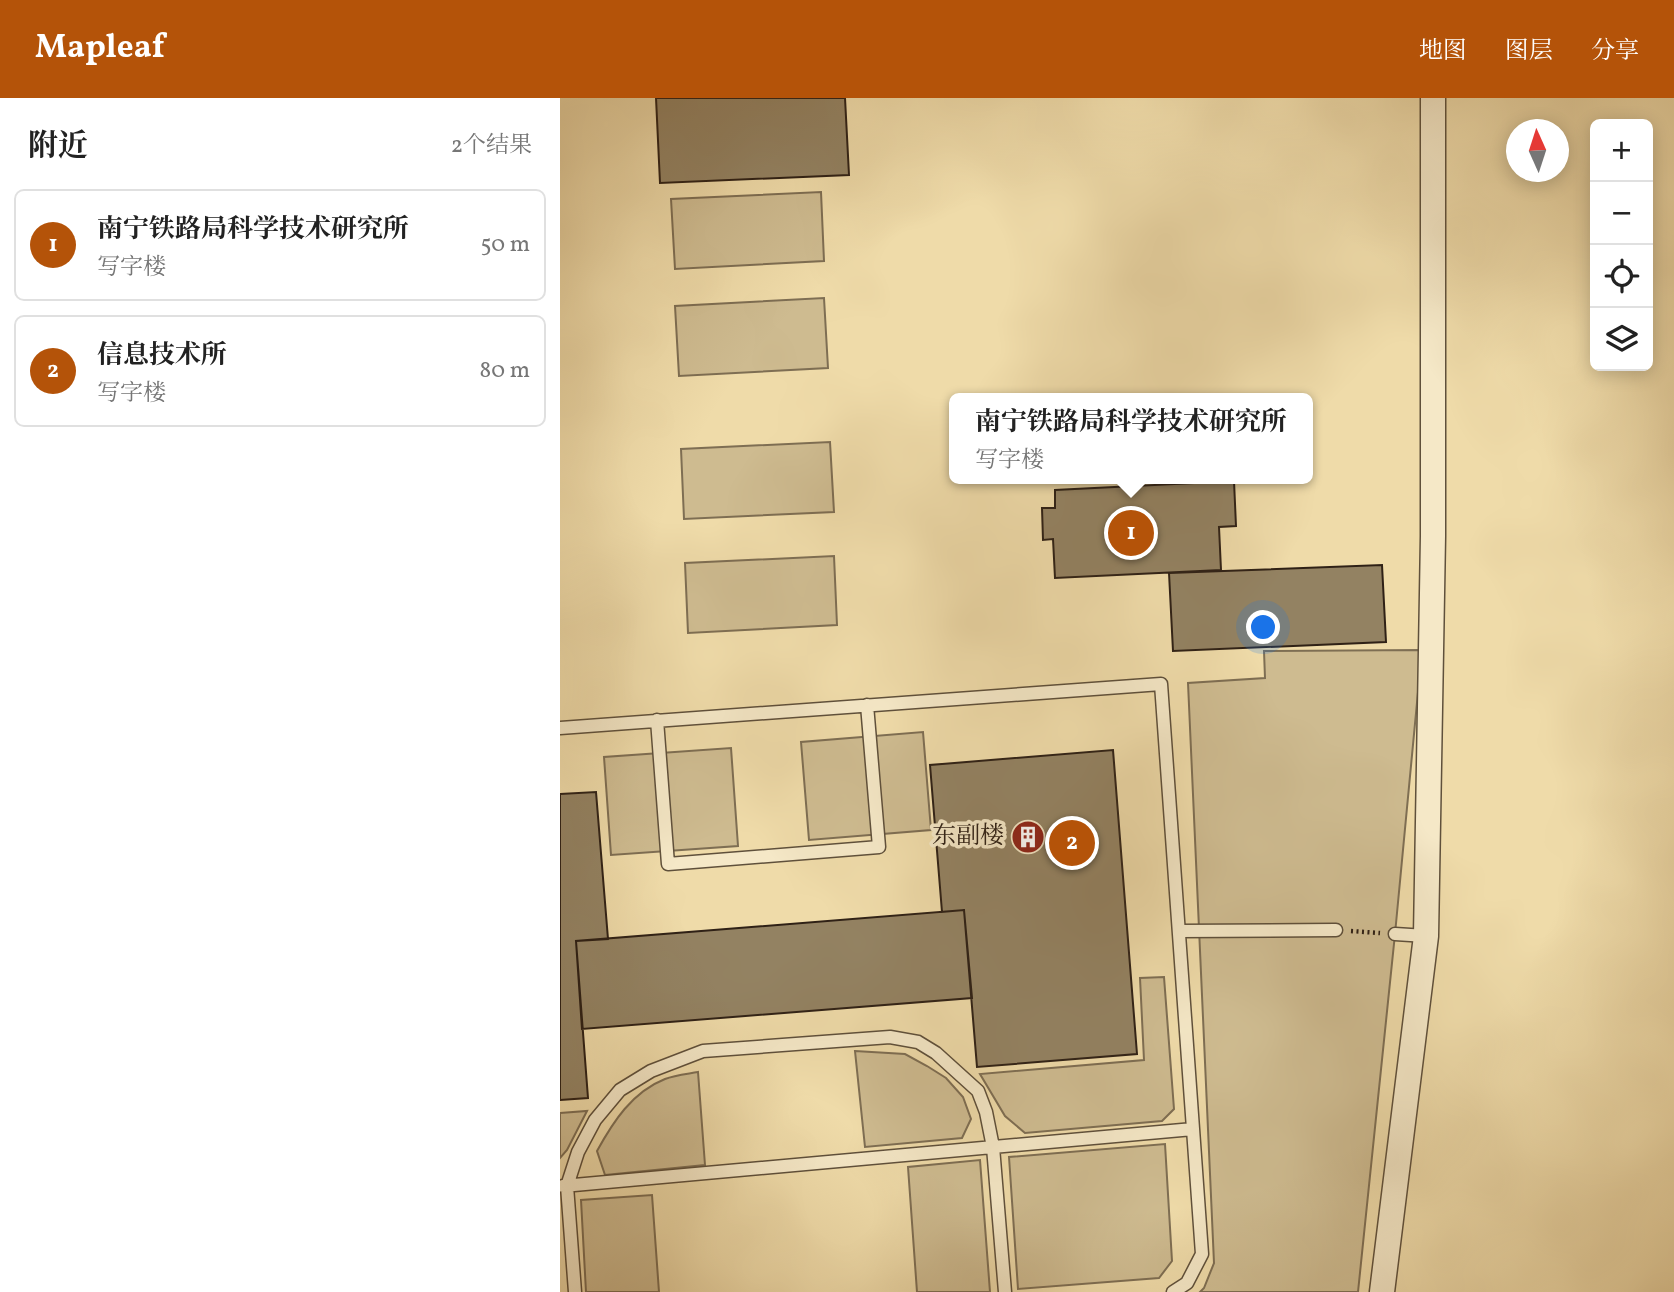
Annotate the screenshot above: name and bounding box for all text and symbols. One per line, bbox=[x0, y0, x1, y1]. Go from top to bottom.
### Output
text: Mapleaf bbox=[35, 26, 165, 72]
text: 地图 bbox=[1419, 35, 1467, 69]
text: 图层 bbox=[1505, 35, 1553, 69]
text: 分享 bbox=[1591, 35, 1639, 69]
north arrow bbox=[1506, 119, 1569, 182]
map controls bbox=[1590, 119, 1653, 371]
button: + bbox=[1590, 119, 1653, 182]
text: 附近 bbox=[28, 126, 88, 168]
text: 2个结果 bbox=[451, 130, 532, 162]
button: − bbox=[1590, 182, 1653, 245]
text: 南宁铁路局科学技术研究所 bbox=[97, 212, 409, 248]
text: 1 bbox=[48, 229, 58, 261]
text: 50 m bbox=[481, 229, 530, 261]
button: locate bbox=[1590, 245, 1653, 308]
text: 写字楼 bbox=[97, 252, 166, 284]
button: layers bbox=[1590, 308, 1653, 371]
text: 信息技术所 bbox=[97, 338, 227, 374]
text: 2 bbox=[47, 355, 59, 387]
text: 80 m bbox=[480, 355, 530, 387]
text: 写字楼 bbox=[97, 378, 166, 410]
popup bbox=[949, 393, 1313, 484]
text: 南宁铁路局科学技术研究所 bbox=[975, 405, 1287, 441]
text: 写字楼 bbox=[975, 445, 1044, 477]
pin: 1 bbox=[1108, 507, 1154, 559]
your location bbox=[1246, 610, 1280, 644]
pin: 2 bbox=[1049, 817, 1095, 869]
building icon: 东副楼 bbox=[1009, 818, 1047, 856]
place label: 东副楼 bbox=[932, 820, 1004, 854]

